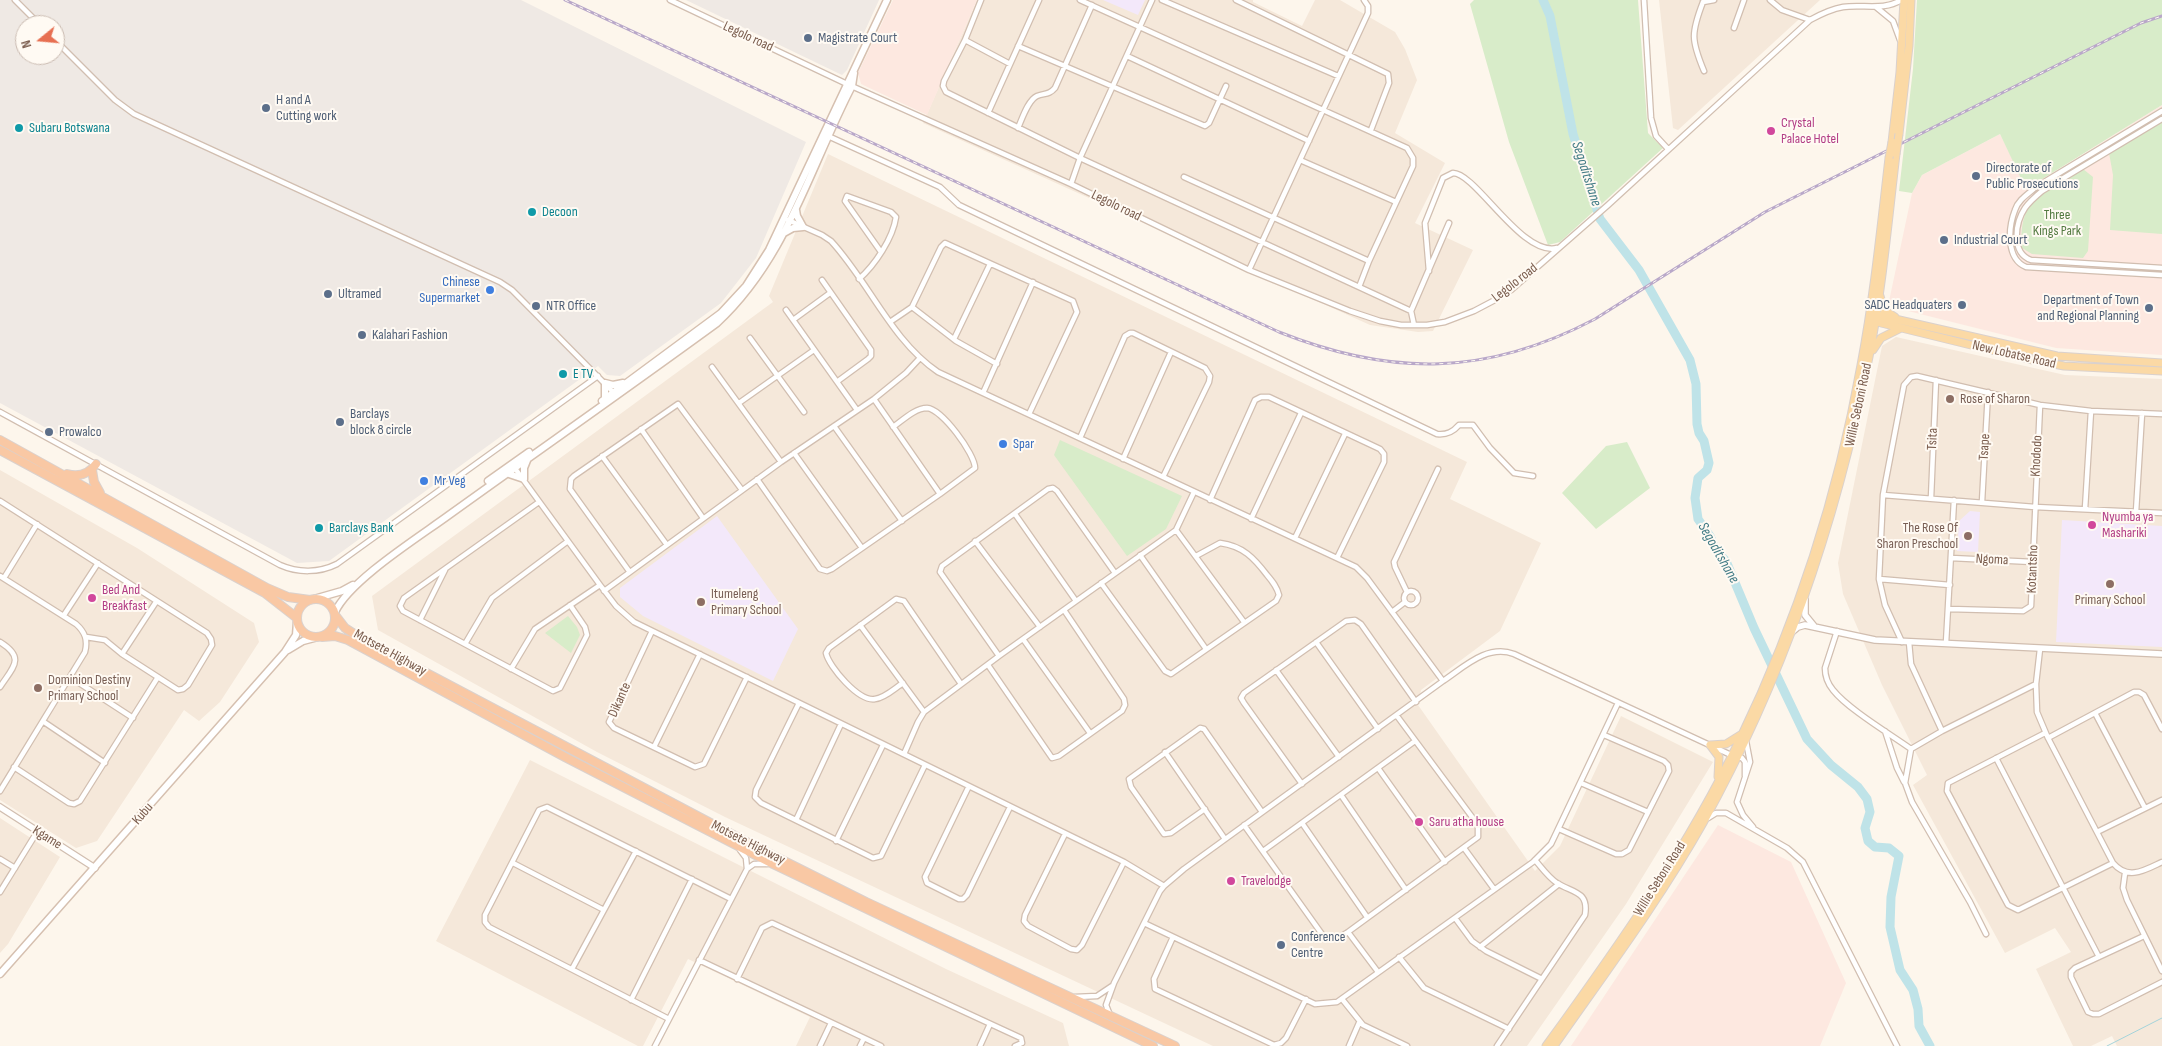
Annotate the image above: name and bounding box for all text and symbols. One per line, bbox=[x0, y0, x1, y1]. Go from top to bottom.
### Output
north arrow bbox=[15, 15, 65, 65]
street label: Legolo road bbox=[720, 18, 776, 56]
place label: Magistrate Court bbox=[818, 30, 897, 46]
marker: Magistrate Court bbox=[802, 32, 814, 44]
text: N bbox=[17, 38, 35, 50]
place label: H and A Cutting work bbox=[276, 92, 336, 124]
marker: H and A Cutting work bbox=[260, 102, 272, 114]
place label: Crystal Palace Hotel bbox=[1781, 115, 1839, 148]
place label: Subaru Botswana bbox=[29, 120, 110, 136]
marker: Subaru Botswana bbox=[13, 122, 25, 134]
marker: Crystal Palace Hotel bbox=[1765, 125, 1777, 137]
water label: Segoditshane bbox=[1567, 139, 1605, 209]
place label: Directorate of Public Prosecutions bbox=[1986, 160, 2078, 192]
marker: Directorate of Public Prosecutions bbox=[1970, 170, 1982, 182]
street label: Legolo road bbox=[1088, 187, 1144, 225]
place label: Decoon bbox=[542, 204, 578, 220]
marker: Decoon bbox=[526, 206, 538, 218]
park label: Three Kings Park bbox=[2033, 207, 2081, 240]
place label: Industrial Court bbox=[1954, 232, 2027, 248]
marker: Industrial Court bbox=[1938, 234, 1950, 246]
street label: Legolo road bbox=[1489, 260, 1541, 306]
place label: Chinese Supermarket bbox=[419, 274, 480, 306]
marker: Chinese Supermarket bbox=[484, 284, 496, 296]
place label: Ultramed bbox=[338, 286, 381, 302]
marker: Ultramed bbox=[322, 288, 334, 300]
place label: Department of Town and Regional Planning bbox=[2037, 292, 2139, 324]
place label: SADC Headquaters bbox=[1864, 297, 1952, 313]
place label: NTR Office bbox=[546, 298, 596, 314]
marker: SADC Headquaters bbox=[1956, 299, 1968, 311]
marker: NTR Office bbox=[530, 300, 542, 312]
marker: Department of Town and Regional Planning bbox=[2143, 302, 2155, 314]
place label: Kalahari Fashion bbox=[372, 327, 448, 343]
marker: Kalahari Fashion bbox=[356, 329, 368, 341]
street label: New Lobatse Road bbox=[1971, 337, 2057, 373]
street label: Willie Seboni Road bbox=[1842, 362, 1876, 448]
place label: E TV bbox=[573, 366, 593, 382]
marker: E TV bbox=[557, 368, 569, 380]
place label: Rose of Sharon bbox=[1960, 391, 2030, 407]
marker: Rose of Sharon bbox=[1944, 393, 1956, 405]
place label: Barclays block 8 circle bbox=[350, 406, 412, 438]
marker: Barclays block 8 circle bbox=[334, 416, 346, 428]
place label: Prowalco bbox=[59, 424, 101, 440]
marker: Prowalco bbox=[43, 426, 55, 438]
street label: Tsita bbox=[1924, 428, 1942, 450]
street label: Tsape bbox=[1976, 433, 1994, 461]
street label: Khododo bbox=[2028, 435, 2046, 477]
place label: Spar bbox=[1013, 436, 1034, 452]
marker: Spar bbox=[997, 438, 1009, 450]
place label: Mr Veg bbox=[434, 473, 466, 489]
marker: Mr Veg bbox=[418, 475, 430, 487]
place label: Nyumba ya Mashariki bbox=[2102, 509, 2153, 542]
water label: Segoditshane bbox=[1693, 519, 1743, 587]
marker: Nyumba ya Mashariki bbox=[2086, 519, 2098, 531]
place label: Barclays Bank bbox=[329, 520, 394, 536]
place label: The Rose Of Sharon Preschool bbox=[1877, 520, 1958, 552]
marker: Barclays Bank bbox=[313, 522, 325, 534]
marker: The Rose Of Sharon Preschool bbox=[1962, 530, 1974, 542]
street label: Kotantsho bbox=[2024, 544, 2042, 594]
street label: Ngoma bbox=[1975, 551, 2009, 569]
marker: Primary School bbox=[2104, 578, 2116, 590]
place label: Bed And Breakfast bbox=[102, 582, 147, 614]
place label: Itumeleng Primary School bbox=[711, 586, 781, 618]
marker: Bed And Breakfast bbox=[86, 592, 98, 604]
place label: Primary School bbox=[2075, 592, 2145, 608]
marker: Itumeleng Primary School bbox=[695, 596, 707, 608]
street label: Motsete Highway bbox=[351, 626, 429, 680]
place label: Dominion Destiny Primary School bbox=[48, 672, 131, 704]
street label: Dikante bbox=[605, 680, 635, 720]
marker: Dominion Destiny Primary School bbox=[32, 682, 44, 694]
street label: Kubu bbox=[129, 800, 157, 828]
place label: Saru atha house bbox=[1429, 814, 1504, 830]
marker: Saru atha house bbox=[1413, 816, 1425, 828]
street label: Motsete Highway bbox=[708, 817, 788, 869]
street label: Kgame bbox=[29, 822, 65, 854]
street label: Willie Seboni Road bbox=[1630, 838, 1690, 920]
place label: Travelodge bbox=[1241, 873, 1291, 889]
marker: Travelodge bbox=[1225, 875, 1237, 887]
place label: Conference Centre bbox=[1291, 929, 1345, 962]
marker: Conference Centre bbox=[1275, 939, 1287, 951]

